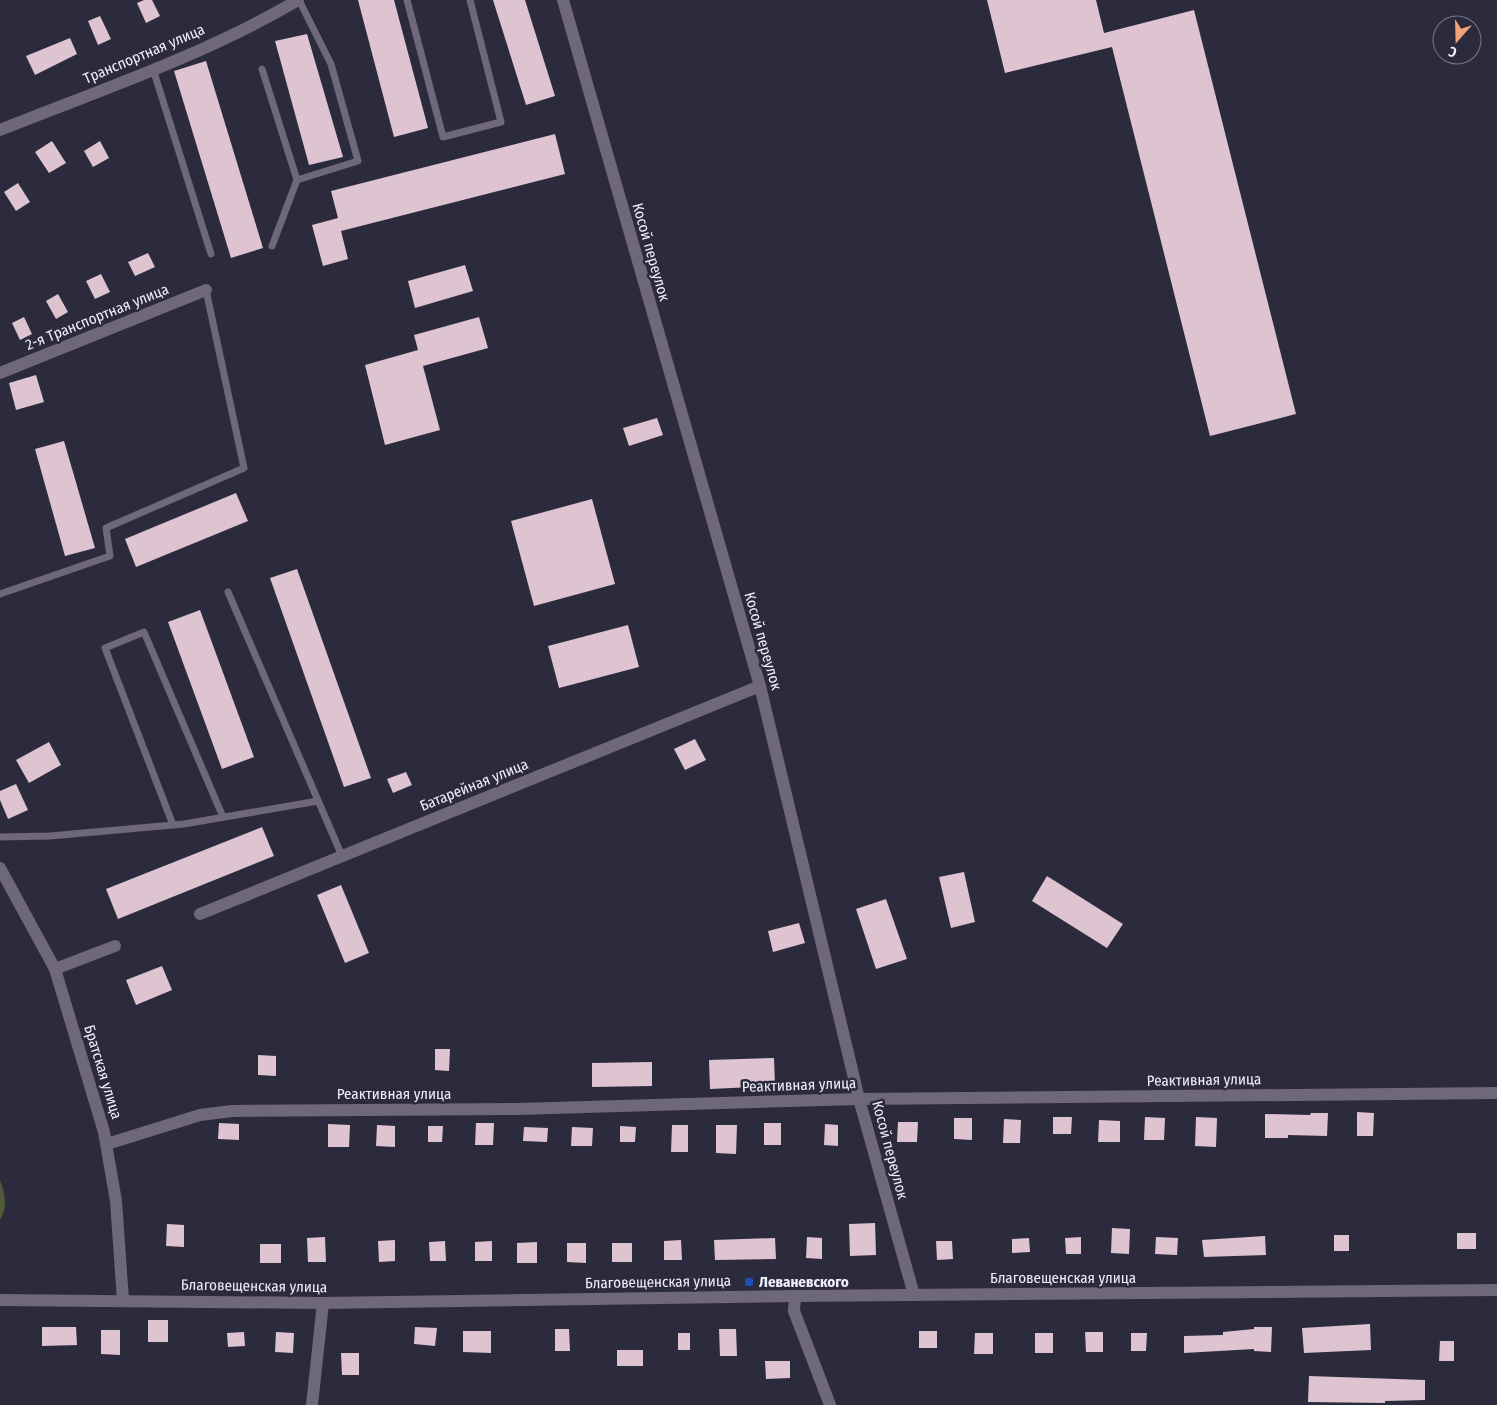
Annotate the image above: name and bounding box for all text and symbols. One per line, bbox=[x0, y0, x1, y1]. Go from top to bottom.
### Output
north arrow bbox=[1432, 15, 1482, 65]
street label: Транспортная улица bbox=[81, 20, 207, 88]
text: С bbox=[1446, 42, 1459, 61]
street label: Косой переулок bbox=[628, 201, 674, 303]
street label: 2-я Транспортная улица bbox=[23, 280, 171, 354]
street label: Косой переулок bbox=[740, 590, 786, 692]
street label: Батарейная улица bbox=[417, 755, 531, 815]
street label: Братская улица bbox=[80, 1023, 126, 1121]
street label: Реактивная улица bbox=[1147, 1070, 1261, 1090]
street label: Реактивная улица bbox=[741, 1074, 857, 1096]
street label: Реактивная улица bbox=[337, 1085, 451, 1103]
street label: Косой переулок bbox=[868, 1099, 912, 1201]
street label: Благовещенская улица bbox=[990, 1269, 1136, 1287]
street label: Благовещенская улица bbox=[585, 1272, 731, 1292]
place label: Леваневского bbox=[759, 1273, 849, 1291]
street label: Благовещенская улица bbox=[181, 1276, 327, 1296]
marker: Леваневского bbox=[743, 1276, 755, 1288]

